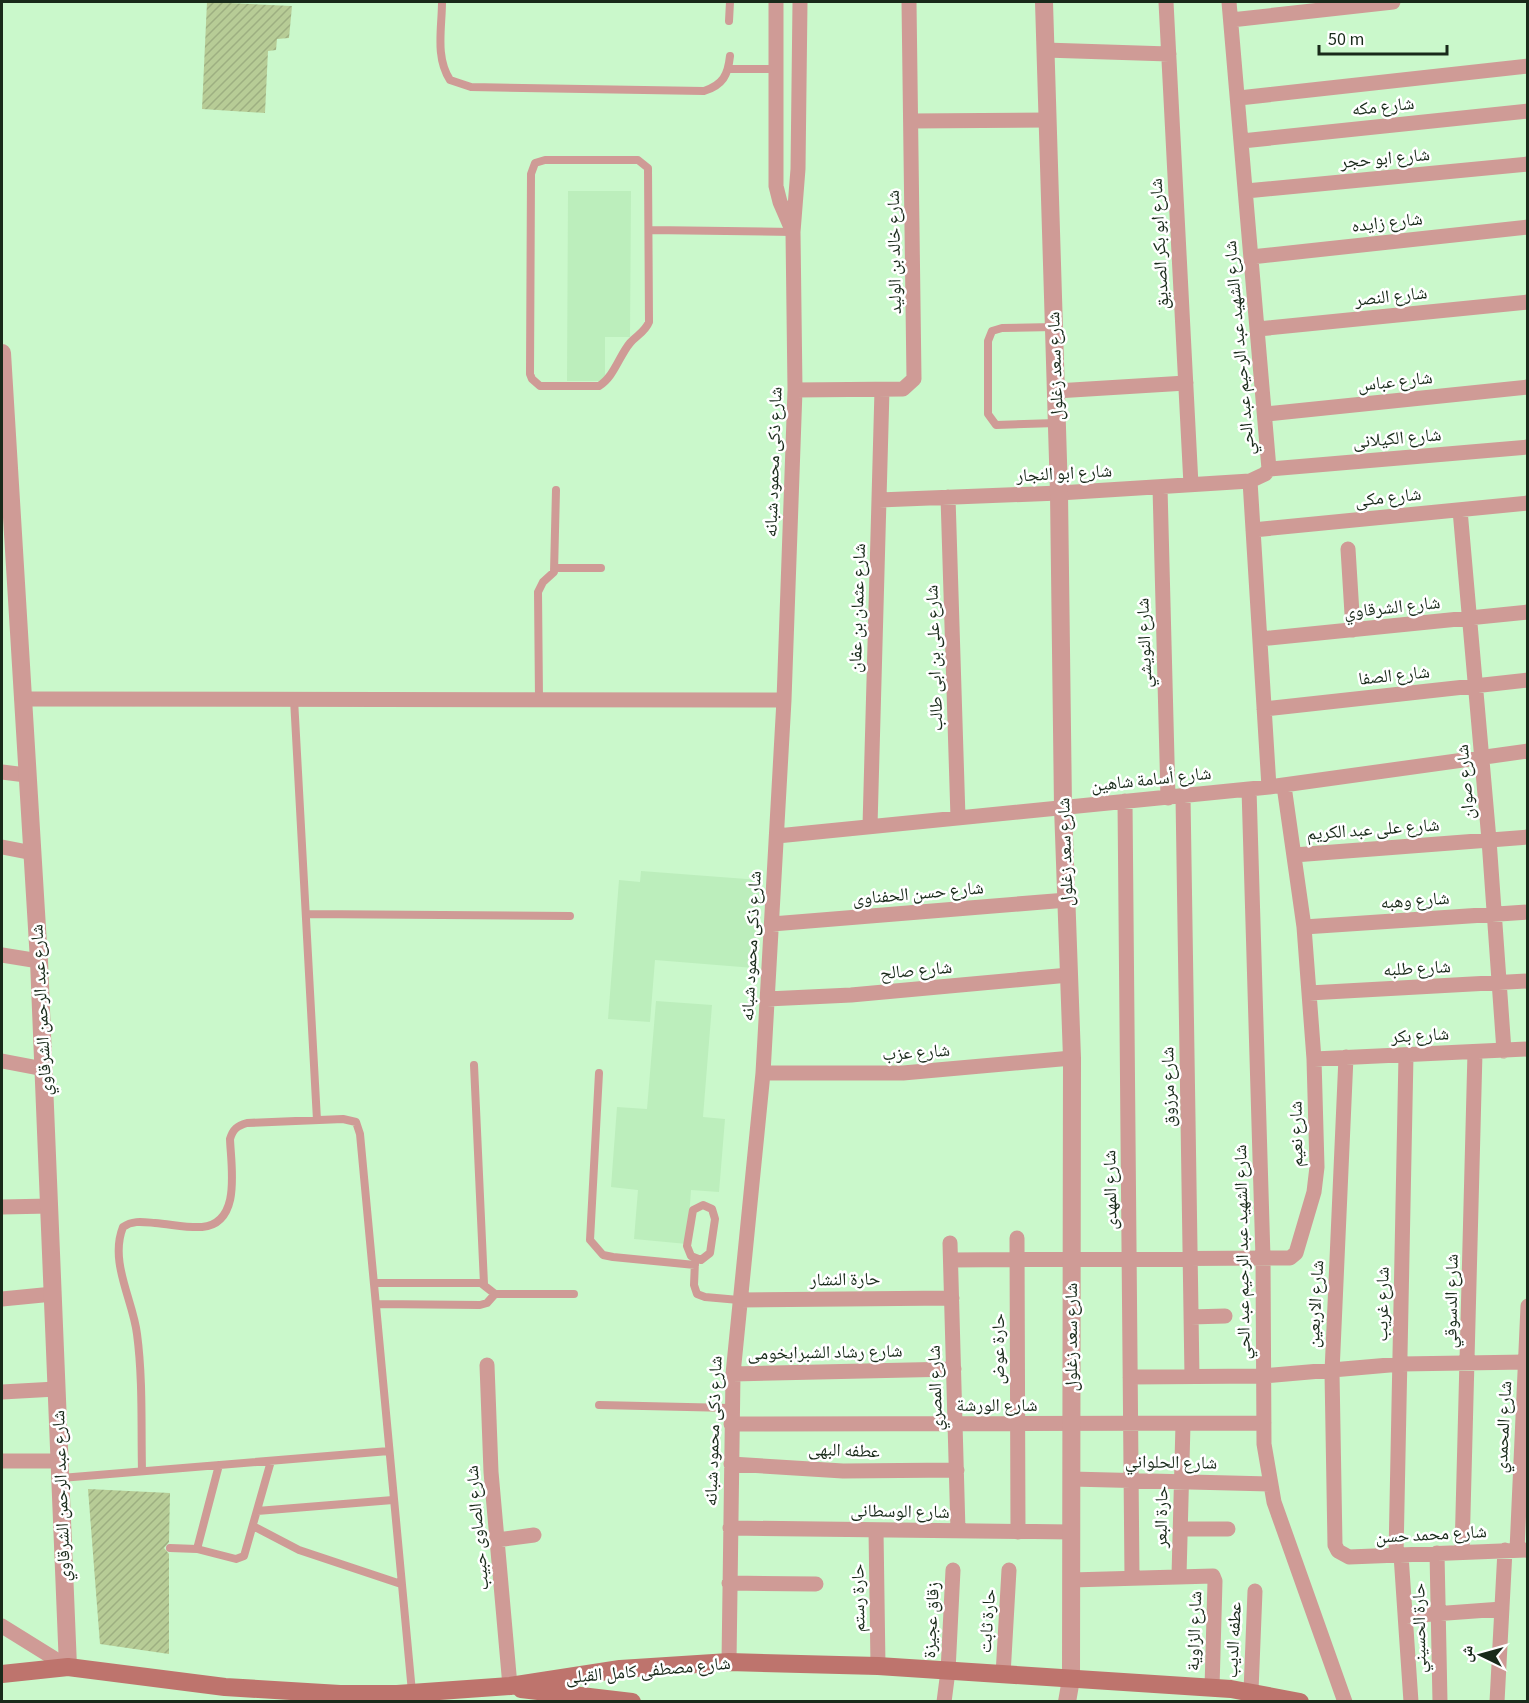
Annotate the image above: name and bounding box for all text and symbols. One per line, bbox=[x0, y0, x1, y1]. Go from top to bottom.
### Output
scale bar bbox=[1319, 18, 1446, 56]
text: 50 m bbox=[1328, 27, 1364, 52]
street label: شارع مكه bbox=[1351, 91, 1415, 122]
street label: شارع ابو حجر bbox=[1338, 142, 1431, 175]
street label: شارع ابو بكر الصديق bbox=[1144, 178, 1175, 310]
street label: شارع خالد بن الوليد bbox=[881, 190, 908, 314]
street label: شارع زايده bbox=[1350, 206, 1424, 239]
street label: شارع الشهيد عبد الرحيم عبد الحي bbox=[1218, 240, 1263, 456]
street label: شارع النصر bbox=[1353, 280, 1428, 313]
street label: شارع سعد زغلول bbox=[1041, 311, 1070, 421]
street label: شارع عباس bbox=[1356, 365, 1434, 398]
street label: شارع ذكى محمود شبانه bbox=[758, 386, 789, 538]
street label: شارع الكيلانى bbox=[1352, 422, 1442, 455]
street label: شارع ابو النجار bbox=[1014, 459, 1113, 489]
street label: شارع مكى bbox=[1354, 482, 1423, 513]
street label: شارع عثمان بن عفان bbox=[843, 543, 872, 673]
street label: شارع على بن ابى طالب bbox=[919, 584, 950, 732]
street label: شارع الشرقاوي bbox=[1343, 590, 1442, 627]
street label: شارع النويشي bbox=[1130, 597, 1160, 688]
street label: شارع الصفا bbox=[1357, 659, 1431, 692]
street label: شارع صوان bbox=[1450, 743, 1481, 821]
street label: شارع أسامة شاهين bbox=[1090, 761, 1213, 798]
street label: شارع سعد زغلول bbox=[1051, 797, 1080, 907]
street label: شارع على عبد الكريم bbox=[1306, 812, 1440, 847]
street label: شارع ذكى محمود شبانه bbox=[735, 870, 768, 1022]
street label: شارع حسن الحفناوى bbox=[851, 875, 985, 912]
street label: شارع وهبه bbox=[1380, 886, 1450, 915]
street label: شارع عبد الرحمن الشرقاوي bbox=[25, 924, 60, 1096]
street label: شارع طلبه bbox=[1383, 954, 1451, 983]
street label: شارع صالح bbox=[879, 955, 953, 986]
street label: شارع بكر bbox=[1389, 1021, 1450, 1050]
street label: شارع عزب bbox=[881, 1038, 951, 1067]
street label: شارع مرزوق bbox=[1155, 1047, 1182, 1127]
street label: شارع نعيم bbox=[1283, 1101, 1310, 1167]
street label: شارع الشهيد عبد الرحيم عبد الحي bbox=[1228, 1144, 1258, 1360]
street label: شارع المهدى bbox=[1097, 1150, 1124, 1230]
street label: شارع الدسوقي bbox=[1438, 1253, 1466, 1349]
street label: شارع الاربعين bbox=[1301, 1260, 1330, 1349]
street label: حارة النشار bbox=[808, 1266, 881, 1293]
street label: شارع غريب bbox=[1369, 1266, 1396, 1342]
street label: شارع سعد زغلول bbox=[1059, 1283, 1084, 1391]
street label: حارة عوض bbox=[986, 1313, 1011, 1385]
street label: شارع رشاد الشبرابخومى bbox=[747, 1339, 903, 1366]
street label: شارع المصري bbox=[922, 1345, 951, 1431]
street label: شارع ذكى محمود شبانه bbox=[698, 1355, 729, 1507]
street label: شارع المحمدي bbox=[1489, 1380, 1520, 1474]
street label: شارع الورشة bbox=[956, 1393, 1038, 1418]
street label: شارع عبد الرحمن الشرقاوي bbox=[46, 1410, 79, 1582]
street label: عطفه البهى bbox=[808, 1437, 880, 1464]
street label: شارع الحلواني bbox=[1125, 1449, 1217, 1477]
street label: شارع الصاوى حبيب bbox=[460, 1464, 495, 1592]
street label: حارة البعر bbox=[1148, 1486, 1175, 1549]
street label: شارع الوسطانى bbox=[850, 1498, 950, 1525]
street label: شارع محمد حسن bbox=[1375, 1519, 1487, 1550]
street label: حارة رستم bbox=[845, 1563, 872, 1633]
street label: زقاق عجيزة bbox=[917, 1581, 946, 1659]
street label: حارة الحسيني bbox=[1406, 1583, 1434, 1673]
street label: حارة ثابت bbox=[973, 1588, 1002, 1654]
street label: شارع الزاوية bbox=[1181, 1590, 1208, 1672]
street label: عطفه الديب bbox=[1219, 1601, 1248, 1679]
north arrow bbox=[1451, 1625, 1511, 1685]
text: ش bbox=[1455, 1644, 1479, 1663]
street label: شارع مصطفى كامل القبلى bbox=[564, 1651, 732, 1690]

